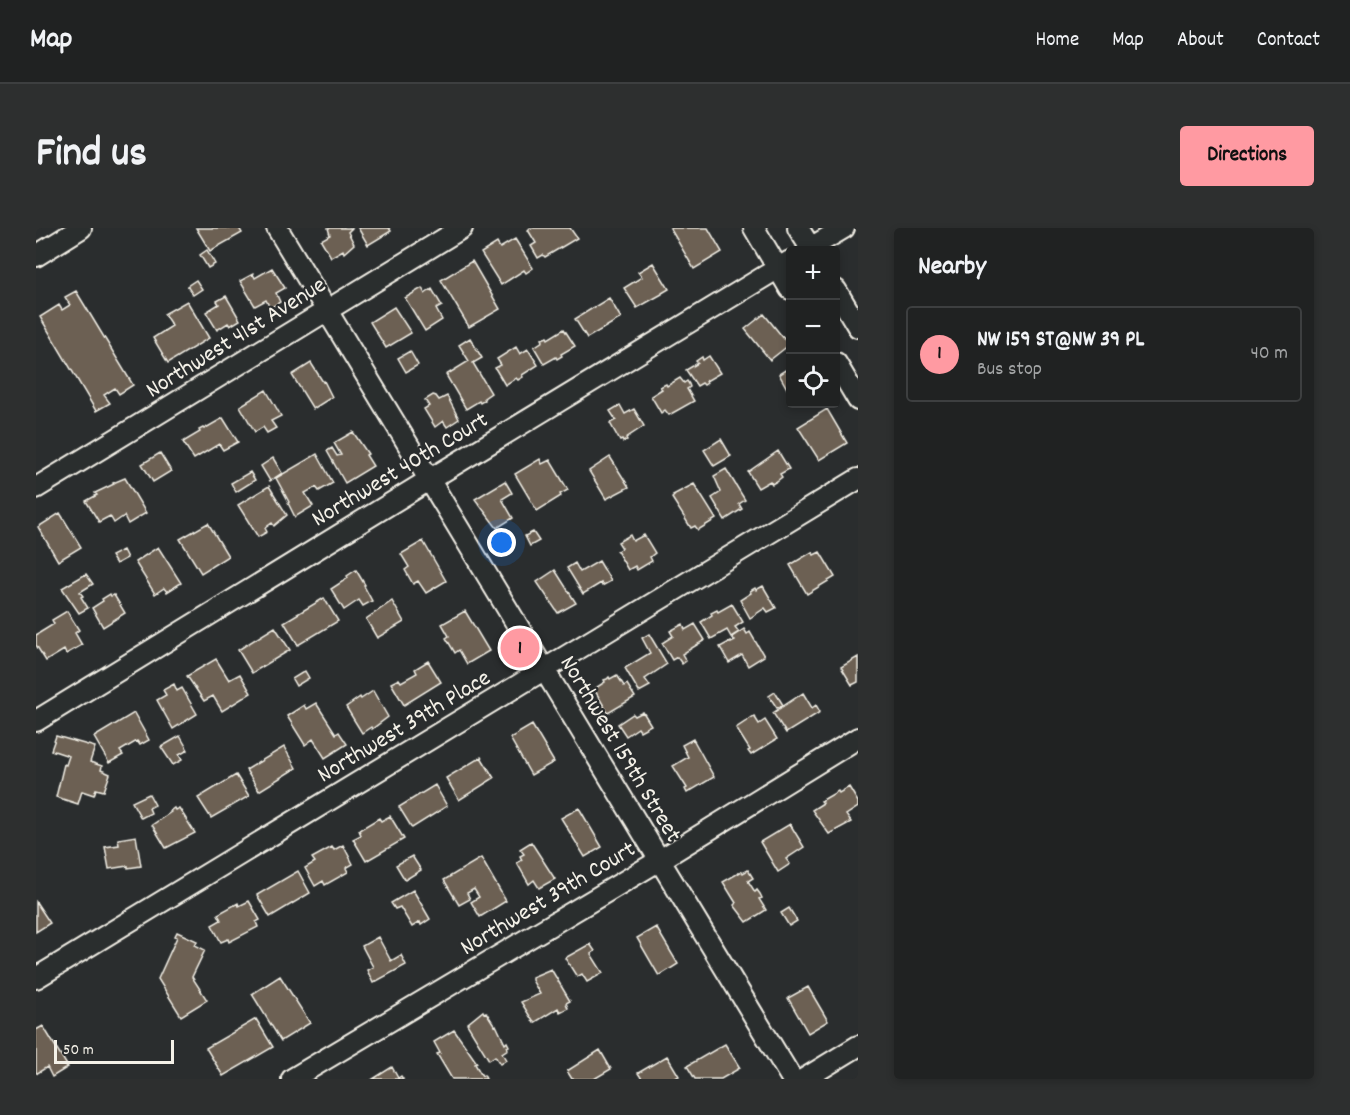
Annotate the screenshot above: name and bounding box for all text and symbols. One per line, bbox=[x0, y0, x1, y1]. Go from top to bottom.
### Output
text: Map bbox=[30, 21, 72, 61]
text: Home bbox=[1035, 26, 1079, 56]
text: Map bbox=[1112, 26, 1144, 56]
text: About bbox=[1177, 26, 1224, 56]
text: Contact bbox=[1257, 26, 1320, 56]
text: Find us bbox=[36, 126, 147, 186]
button: Directions bbox=[1180, 126, 1314, 186]
map controls bbox=[786, 246, 840, 408]
button: + bbox=[786, 246, 840, 300]
text: Nearby bbox=[918, 249, 986, 286]
street label: Northwest 41st Avenue bbox=[140, 269, 333, 408]
button: − bbox=[786, 300, 840, 354]
text: NW 159 ST@NW 39 PL bbox=[977, 325, 1144, 356]
text: 1 bbox=[937, 340, 942, 368]
text: 40 m bbox=[1250, 340, 1288, 368]
button: locate bbox=[786, 354, 840, 408]
text: Bus stop bbox=[977, 356, 1042, 384]
street label: Northwest 40th Court bbox=[306, 404, 495, 537]
your location bbox=[487, 528, 516, 557]
pin: 1 bbox=[500, 626, 540, 670]
street label: Northwest 159th Street bbox=[550, 650, 689, 850]
street label: Northwest 39th Place bbox=[311, 662, 498, 793]
street label: Northwest 39th Court bbox=[454, 834, 643, 965]
scale bar bbox=[54, 1037, 174, 1064]
text: 50 m bbox=[63, 1039, 94, 1062]

